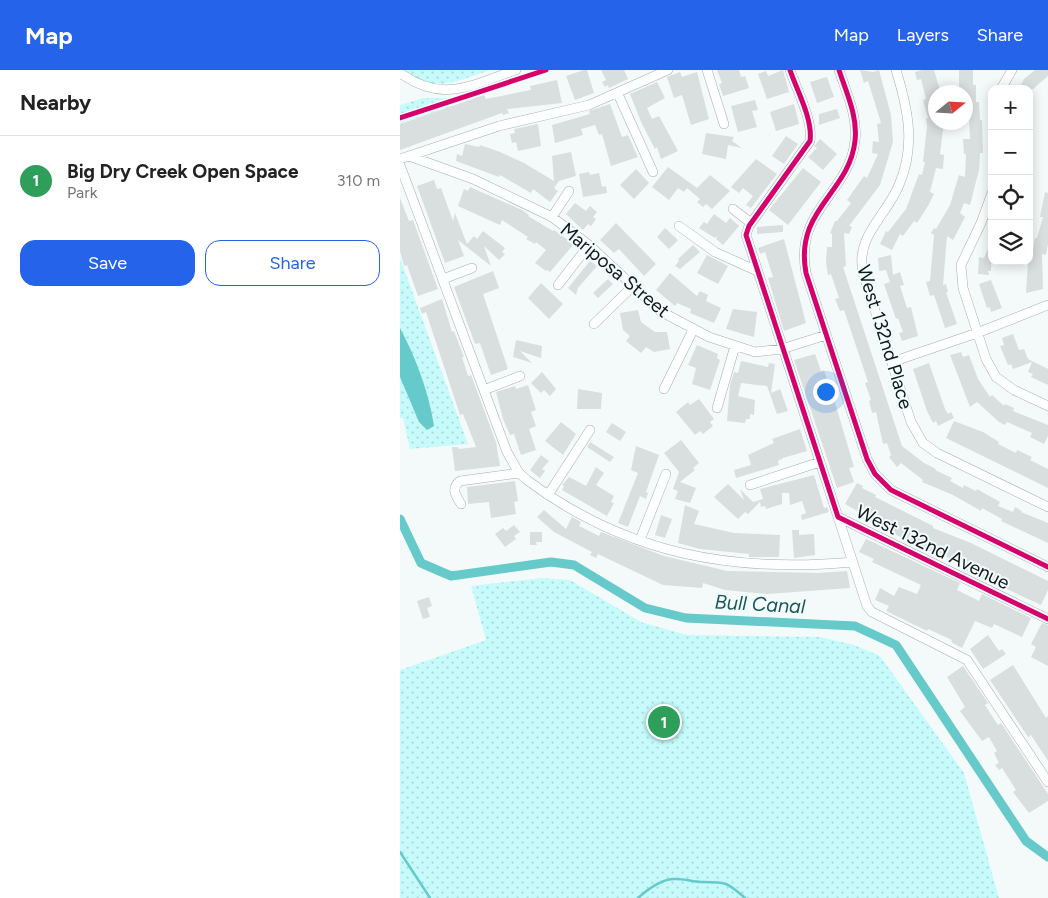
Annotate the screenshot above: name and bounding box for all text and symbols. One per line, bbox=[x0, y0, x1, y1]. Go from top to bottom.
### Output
text: Map bbox=[25, 21, 73, 50]
text: Map bbox=[834, 24, 869, 46]
text: Layers bbox=[897, 24, 949, 46]
text: Share bbox=[977, 24, 1023, 46]
north arrow bbox=[928, 85, 973, 130]
map controls bbox=[988, 85, 1033, 265]
button: + bbox=[988, 85, 1033, 130]
text: Nearby bbox=[20, 90, 91, 115]
button: − bbox=[988, 130, 1033, 175]
text: Big Dry Creek Open Space bbox=[67, 160, 298, 183]
text: 1 bbox=[33, 171, 39, 190]
text: 310 m bbox=[337, 171, 380, 190]
button: locate bbox=[988, 175, 1033, 220]
text: Park bbox=[67, 183, 97, 202]
street label: Mariposa Street bbox=[556, 218, 674, 322]
button: layers bbox=[988, 220, 1033, 265]
button: Save bbox=[20, 240, 195, 286]
button: Share bbox=[205, 240, 380, 286]
street label: West 132nd Place bbox=[852, 262, 918, 412]
your location bbox=[813, 379, 839, 405]
street label: West 132nd Avenue bbox=[852, 500, 1014, 594]
water label: Bull Canal bbox=[714, 590, 806, 618]
pin: 1 bbox=[648, 703, 680, 741]

